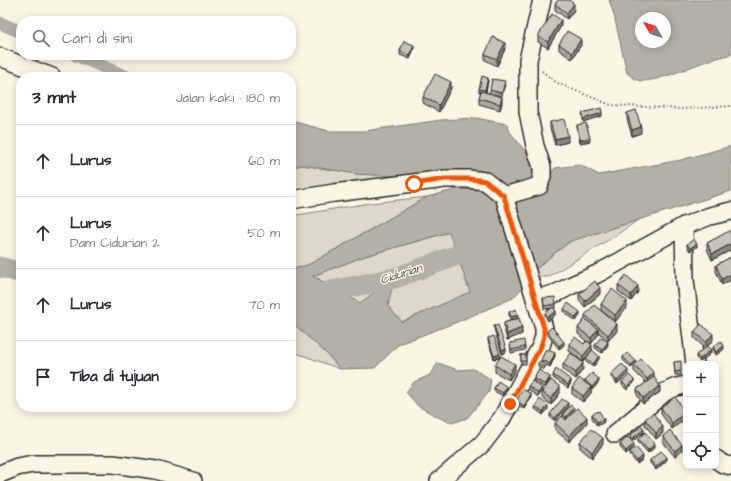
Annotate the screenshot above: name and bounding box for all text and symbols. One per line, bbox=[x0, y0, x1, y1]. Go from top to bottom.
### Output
north arrow bbox=[635, 12, 671, 48]
search box bbox=[16, 16, 296, 60]
icon: search bbox=[30, 27, 52, 49]
text: Cari di sini bbox=[62, 28, 132, 49]
text: 3 mnt bbox=[32, 86, 76, 110]
text: Jalan kaki · 180 m bbox=[176, 89, 280, 107]
icon: ahead bbox=[32, 150, 54, 172]
text: Lurus bbox=[70, 150, 111, 171]
text: 60 m bbox=[248, 152, 280, 170]
route start bbox=[405, 175, 423, 193]
text: Lurus bbox=[70, 213, 111, 234]
icon: ahead bbox=[32, 222, 54, 244]
text: 50 m bbox=[247, 224, 280, 242]
text: Dam Cidurian 2 bbox=[70, 234, 160, 252]
water label: Cidurian bbox=[378, 259, 425, 288]
icon: ahead bbox=[32, 294, 54, 316]
text: Lurus bbox=[70, 294, 111, 315]
text: 70 m bbox=[248, 296, 280, 314]
map controls bbox=[683, 361, 719, 469]
button: + bbox=[683, 361, 719, 397]
icon: arrive bbox=[32, 366, 54, 388]
text: Tiba di tujuan bbox=[70, 366, 159, 387]
route end bbox=[501, 395, 519, 413]
button: − bbox=[683, 397, 719, 433]
button: locate bbox=[683, 433, 719, 469]

